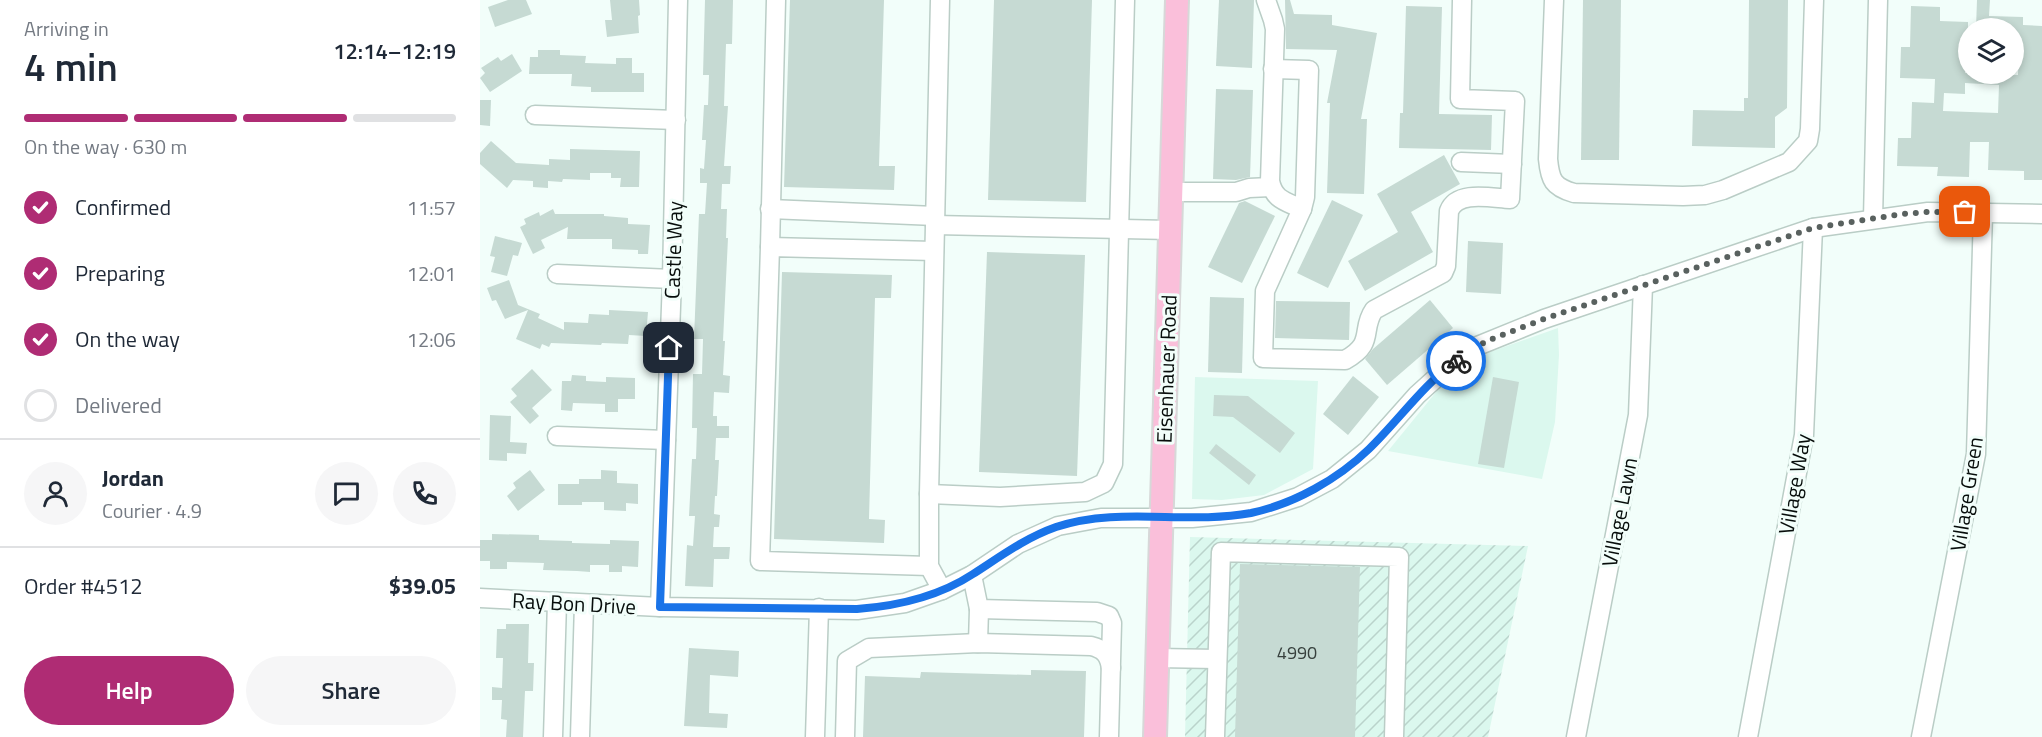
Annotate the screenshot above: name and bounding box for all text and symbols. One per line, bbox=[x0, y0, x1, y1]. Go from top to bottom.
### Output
text: Arriving in bbox=[24, 13, 109, 44]
map controls bbox=[1958, 18, 2024, 84]
button: layers bbox=[1958, 18, 2024, 84]
text: 12:14–12:19 bbox=[333, 34, 456, 68]
text: 4 min bbox=[24, 37, 118, 96]
text: On the way · 630 m bbox=[24, 131, 187, 162]
pin bbox=[1939, 186, 1990, 237]
text: Confirmed bbox=[75, 190, 171, 224]
icon: check bbox=[24, 191, 57, 224]
text: 11:57 bbox=[407, 192, 456, 223]
icon: bag bbox=[1948, 195, 1981, 228]
street label: Castle Way bbox=[655, 200, 691, 300]
text: Preparing bbox=[75, 256, 165, 290]
icon: check bbox=[24, 257, 57, 290]
text: 12:01 bbox=[407, 258, 456, 289]
street label: Eisenhauer Road bbox=[1147, 294, 1185, 444]
text: On the way bbox=[75, 322, 180, 356]
pin bbox=[643, 322, 694, 373]
icon: check bbox=[24, 323, 57, 356]
text: 12:06 bbox=[407, 324, 456, 355]
icon: home bbox=[652, 331, 685, 364]
courier bbox=[1426, 331, 1486, 391]
icon: bike bbox=[1440, 345, 1473, 378]
text: Delivered bbox=[75, 388, 162, 422]
street label: Village Way bbox=[1769, 431, 1819, 537]
street label: Village Green bbox=[1941, 434, 1991, 554]
street label: Village Lawn bbox=[1593, 455, 1645, 569]
text: Jordan bbox=[102, 461, 164, 495]
button: person bbox=[24, 462, 87, 525]
button: chat bbox=[315, 462, 378, 525]
button: phone bbox=[393, 462, 456, 525]
text: Courier · 4.9 bbox=[102, 495, 202, 526]
text: Order #4512 bbox=[24, 569, 143, 603]
text: $39.05 bbox=[389, 569, 456, 603]
street label: Ray Bon Drive bbox=[511, 584, 637, 622]
house number: 4990 bbox=[1277, 639, 1317, 666]
button: Help bbox=[24, 656, 234, 725]
button: Share bbox=[246, 656, 456, 725]

